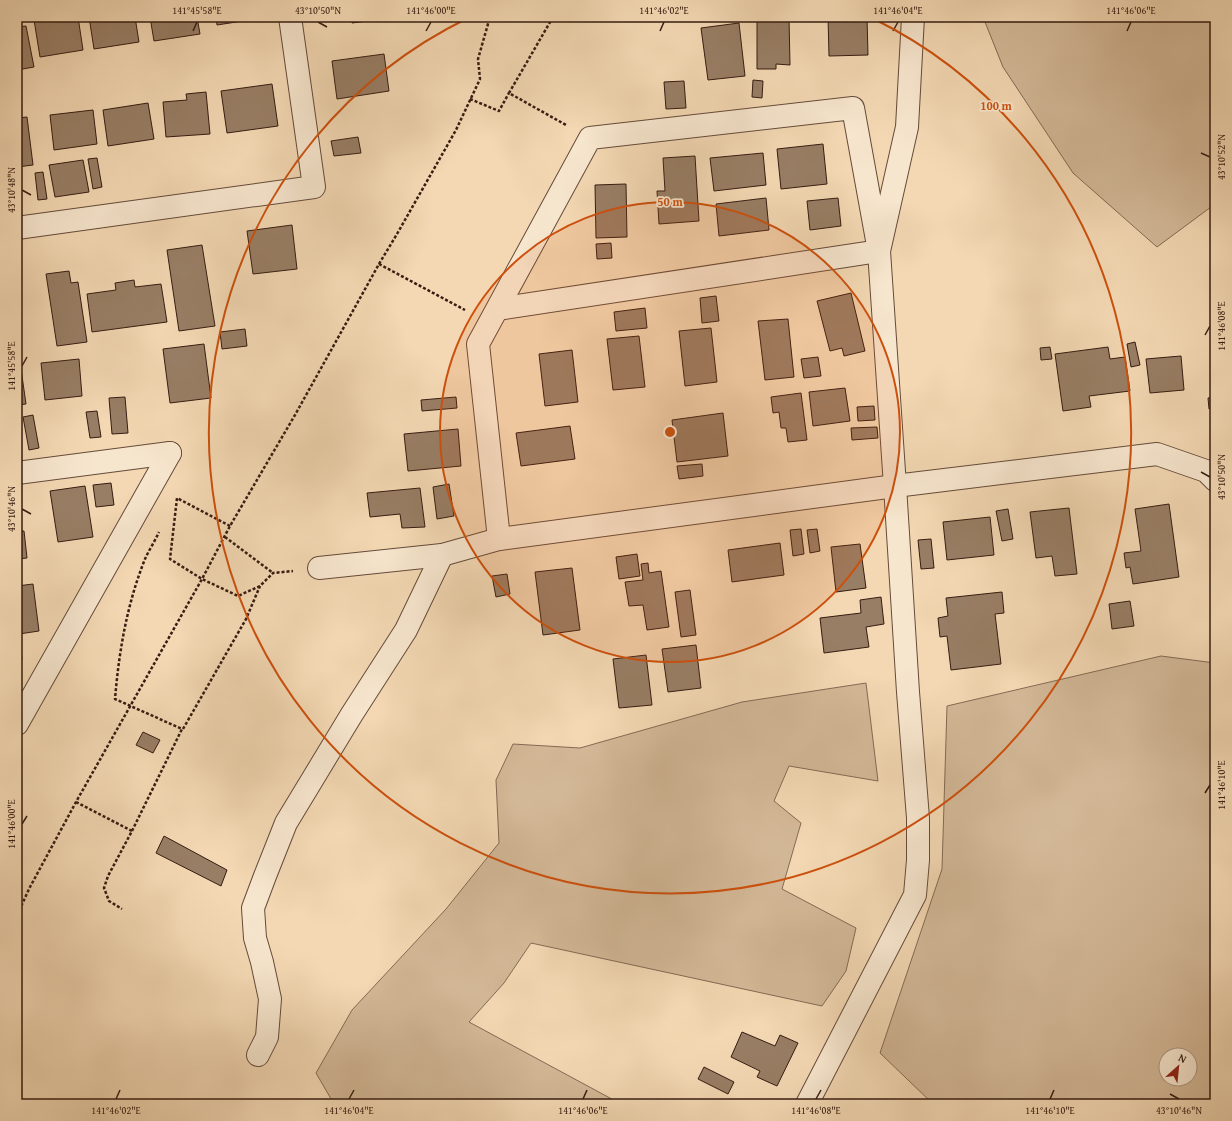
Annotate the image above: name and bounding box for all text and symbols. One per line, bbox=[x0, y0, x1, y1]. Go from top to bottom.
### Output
text: 141°45'58"E bbox=[172, 3, 222, 18]
text: 43°10'50"N bbox=[295, 3, 341, 18]
text: 141°46'00"E bbox=[406, 3, 456, 18]
text: 141°46'02"E bbox=[639, 3, 689, 18]
text: 141°46'04"E bbox=[873, 3, 923, 18]
text: 141°46'06"E bbox=[1106, 3, 1156, 18]
text: 100 m bbox=[980, 97, 1013, 114]
text: 43°10'52"N bbox=[1214, 134, 1229, 180]
text: 43°10'48"N bbox=[4, 167, 19, 213]
text: 50 m bbox=[657, 193, 683, 210]
text: 141°46'08"E bbox=[1214, 301, 1229, 351]
text: 141°45'58"E bbox=[4, 341, 19, 391]
centre of rings bbox=[663, 425, 677, 439]
text: 43°10'50"N bbox=[1214, 454, 1229, 500]
text: 43°10'46"N bbox=[4, 486, 19, 532]
text: 141°46'10"E bbox=[1214, 760, 1229, 810]
text: 141°46'00"E bbox=[4, 799, 19, 849]
north arrow bbox=[1158, 1047, 1198, 1087]
text: N bbox=[1176, 1049, 1190, 1067]
text: 141°46'02"E bbox=[91, 1103, 141, 1118]
text: 141°46'04"E bbox=[324, 1103, 374, 1118]
text: 141°46'06"E bbox=[558, 1103, 608, 1118]
text: 141°46'08"E bbox=[791, 1103, 841, 1118]
text: 141°46'10"E bbox=[1025, 1103, 1075, 1118]
text: 43°10'46"N bbox=[1156, 1103, 1202, 1118]

